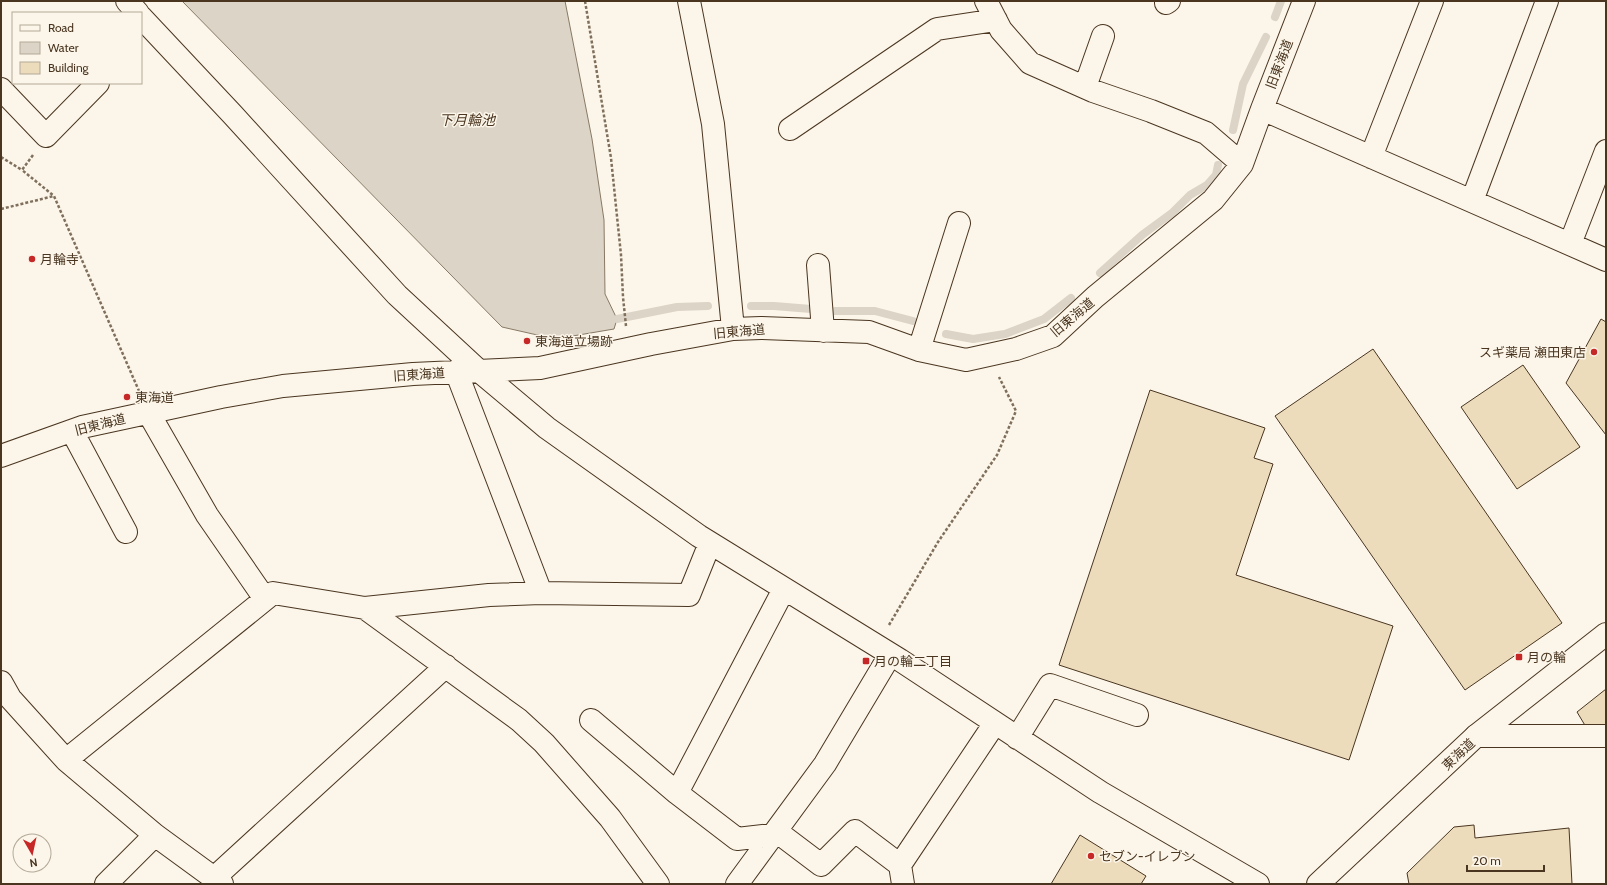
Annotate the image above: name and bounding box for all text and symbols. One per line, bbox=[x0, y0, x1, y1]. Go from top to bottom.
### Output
legend bbox=[12, 12, 142, 84]
text: Road bbox=[48, 20, 74, 35]
street label: 旧東海道 bbox=[1262, 37, 1296, 91]
text: Water bbox=[48, 40, 79, 55]
text: Building bbox=[48, 60, 90, 75]
water label: 下月輪池 bbox=[439, 111, 497, 129]
place label: 月輪寺 bbox=[40, 251, 79, 267]
marker: 月輪寺 bbox=[27, 254, 37, 264]
street label: 旧東海道 bbox=[1047, 294, 1097, 340]
street label: 旧東海道 bbox=[712, 321, 766, 341]
place label: 東海道立場跡 bbox=[535, 333, 613, 349]
marker: 東海道立場跡 bbox=[522, 336, 532, 346]
place label: スギ薬局 瀬田東店 bbox=[1479, 344, 1586, 360]
marker: スギ薬局 瀬田東店 bbox=[1589, 347, 1599, 357]
street label: 旧東海道 bbox=[392, 364, 446, 384]
place label: 東海道 bbox=[135, 389, 174, 405]
marker: 東海道 bbox=[122, 392, 132, 402]
street label: 旧東海道 bbox=[73, 410, 127, 438]
place label: 月の輪 bbox=[1527, 649, 1566, 665]
marker: 月の輪 bbox=[1514, 652, 1524, 662]
place label: 月の輪二丁目 bbox=[874, 653, 952, 669]
marker: 月の輪二丁目 bbox=[861, 656, 871, 666]
street label: 東海道 bbox=[1438, 735, 1478, 773]
north arrow bbox=[12, 833, 52, 873]
scale bar bbox=[1467, 847, 1544, 873]
place label: セブン-イレブン bbox=[1099, 848, 1196, 864]
marker: セブン-イレブン bbox=[1086, 851, 1096, 861]
text: 20 m bbox=[1473, 853, 1501, 868]
text: N bbox=[29, 855, 39, 870]

